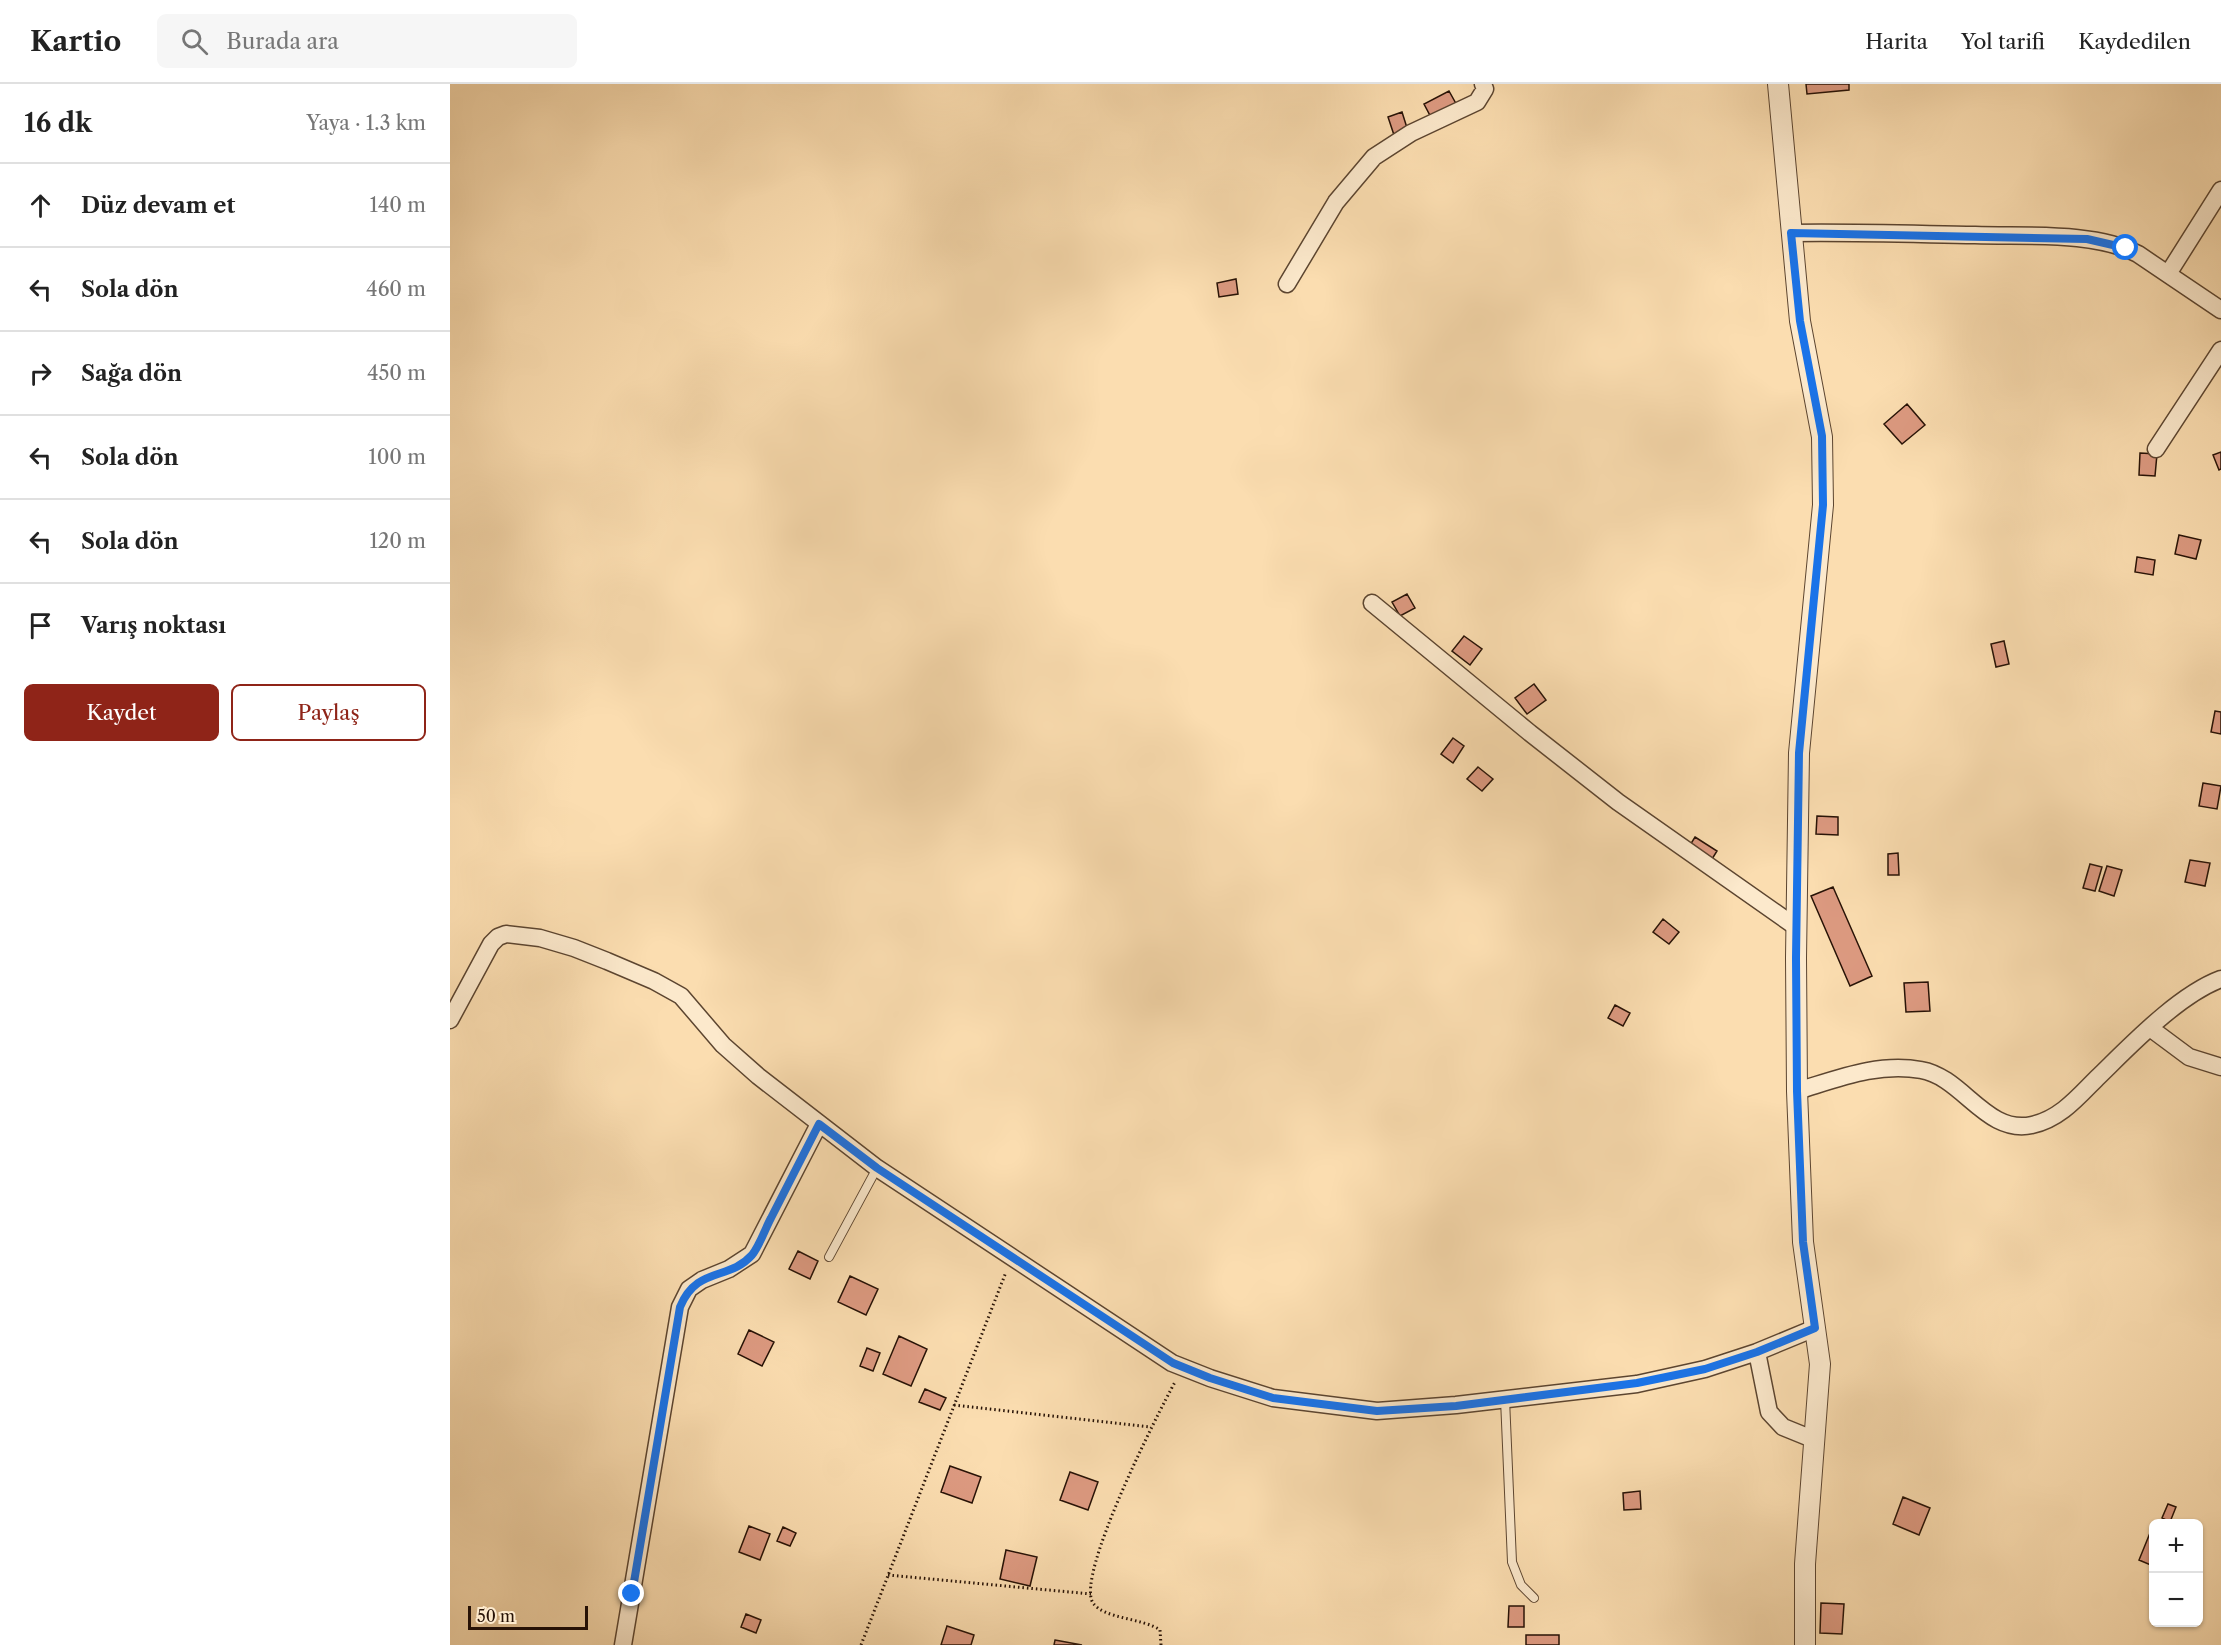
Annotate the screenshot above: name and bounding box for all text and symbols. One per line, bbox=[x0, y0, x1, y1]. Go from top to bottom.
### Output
search box bbox=[157, 14, 577, 68]
text: Kartio bbox=[30, 24, 121, 58]
icon: search bbox=[178, 25, 211, 58]
text: Burada ara bbox=[226, 28, 339, 55]
text: Harita bbox=[1865, 29, 1928, 54]
text: Yol tarifi bbox=[1961, 29, 2045, 54]
text: Kaydedilen bbox=[2078, 29, 2191, 54]
text: 16 dk bbox=[24, 107, 92, 139]
text: Yaya · 1.3 km bbox=[306, 111, 426, 135]
icon: ahead bbox=[24, 189, 57, 222]
text: Düz devam et bbox=[81, 192, 235, 219]
text: 140 m bbox=[369, 193, 426, 217]
route start bbox=[2112, 234, 2138, 260]
icon: left bbox=[24, 273, 57, 306]
text: Sola dön bbox=[81, 276, 179, 303]
text: 460 m bbox=[366, 277, 426, 301]
icon: right bbox=[24, 357, 57, 390]
text: Sağa dön bbox=[81, 360, 182, 387]
text: 450 m bbox=[367, 361, 426, 385]
icon: left bbox=[24, 441, 57, 474]
text: Sola dön bbox=[81, 444, 179, 471]
text: 100 m bbox=[368, 445, 426, 469]
icon: left bbox=[24, 525, 57, 558]
text: Sola dön bbox=[81, 528, 179, 555]
text: 120 m bbox=[369, 529, 426, 553]
icon: arrive bbox=[24, 609, 57, 642]
text: Varış noktası bbox=[81, 612, 226, 639]
button: Kaydet bbox=[24, 684, 219, 741]
button: Paylaş bbox=[231, 684, 426, 741]
map controls bbox=[2149, 1519, 2203, 1627]
button: + bbox=[2149, 1519, 2203, 1573]
button: − bbox=[2149, 1573, 2203, 1627]
route end bbox=[618, 1580, 644, 1606]
scale bar bbox=[468, 1603, 588, 1630]
text: 50 m bbox=[477, 1606, 515, 1626]

